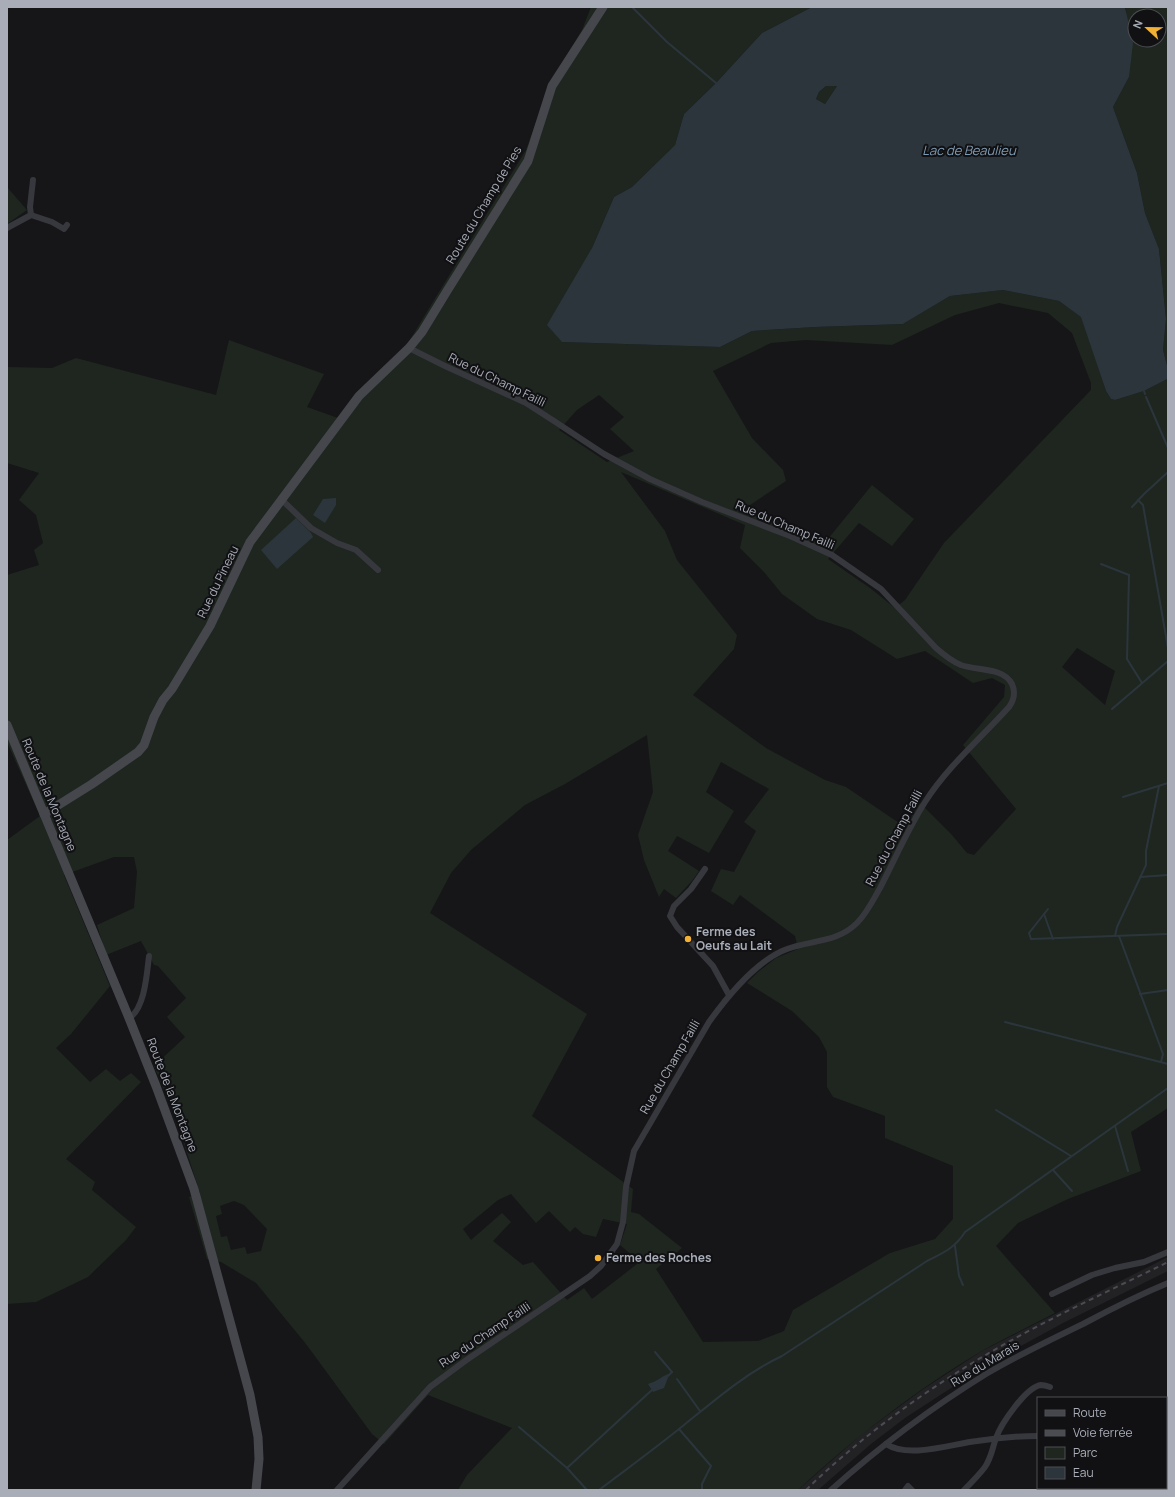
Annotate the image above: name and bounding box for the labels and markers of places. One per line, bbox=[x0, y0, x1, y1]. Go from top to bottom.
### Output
place label: Ferme des Oeufs au Lait bbox=[696, 923, 772, 954]
marker: Ferme des Oeufs au Lait bbox=[683, 934, 693, 944]
place label: Ferme des Roches bbox=[606, 1249, 712, 1266]
marker: Ferme des Roches bbox=[593, 1253, 603, 1263]

